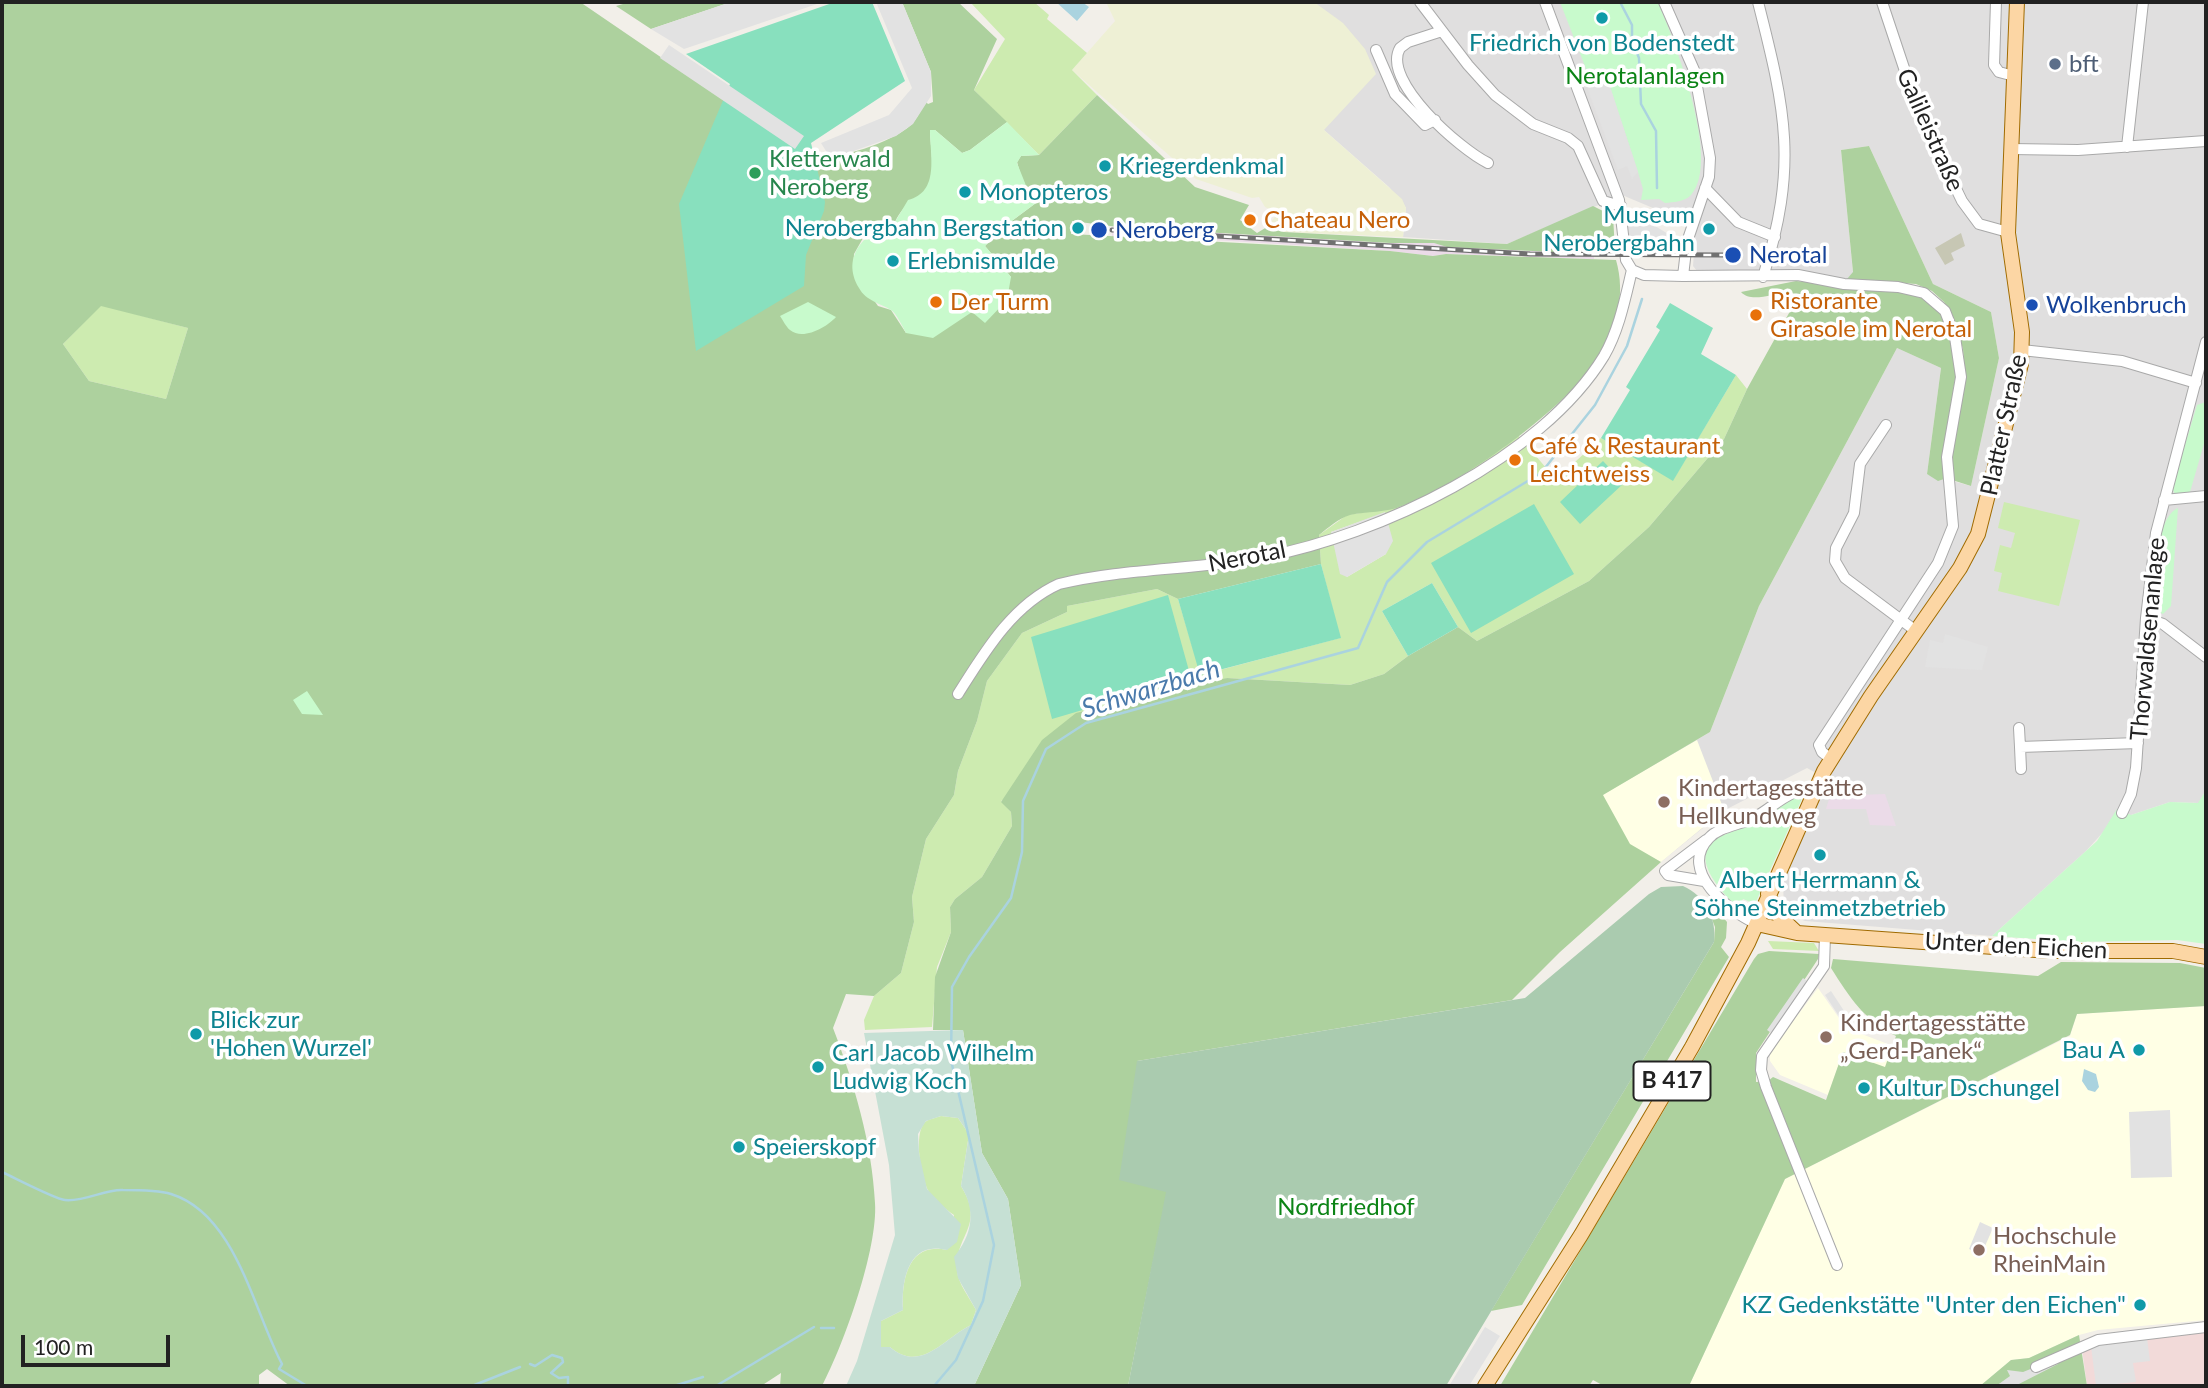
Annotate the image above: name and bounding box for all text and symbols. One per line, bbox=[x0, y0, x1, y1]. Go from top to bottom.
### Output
marker: Friedrich von Bodenstedt bbox=[1594, 10, 1610, 26]
place label: Friedrich von Bodenstedt bbox=[1469, 29, 1735, 57]
place label: bft bbox=[2069, 50, 2099, 78]
marker: bft bbox=[2047, 56, 2063, 72]
park label: Nerotalanlagen bbox=[1565, 62, 1725, 90]
street label: Galileistraße bbox=[1890, 64, 1970, 196]
place label: Kletterwald Neroberg bbox=[769, 145, 891, 201]
place label: Kriegerdenkmal bbox=[1119, 152, 1284, 180]
marker: Kriegerdenkmal bbox=[1097, 158, 1113, 174]
marker: Kletterwald Neroberg bbox=[747, 165, 763, 181]
place label: Monopteros bbox=[979, 178, 1108, 206]
marker: Monopteros bbox=[957, 184, 973, 200]
place label: Museum Nerobergbahn bbox=[1543, 201, 1695, 257]
place label: Chateau Nero bbox=[1264, 206, 1410, 234]
marker: Chateau Nero bbox=[1242, 212, 1258, 228]
place label: Nerobergbahn Bergstation bbox=[785, 214, 1064, 242]
place label: Neroberg bbox=[1115, 216, 1215, 244]
marker: Nerobergbahn Bergstation bbox=[1070, 220, 1086, 236]
marker: Neroberg bbox=[1089, 220, 1109, 240]
marker: Museum Nerobergbahn bbox=[1701, 221, 1717, 237]
place label: Nerotal bbox=[1749, 241, 1827, 269]
marker: Nerotal bbox=[1723, 245, 1743, 265]
place label: Erlebnismulde bbox=[907, 247, 1055, 275]
marker: Erlebnismulde bbox=[885, 253, 901, 269]
place label: Ristorante Girasole im Nerotal bbox=[1770, 287, 1972, 343]
place label: Der Turm bbox=[950, 288, 1049, 316]
place label: Wolkenbruch bbox=[2046, 291, 2187, 319]
marker: Der Turm bbox=[928, 294, 944, 310]
marker: Wolkenbruch bbox=[2024, 297, 2040, 313]
marker: Ristorante Girasole im Nerotal bbox=[1748, 307, 1764, 323]
street label: Platter Straße bbox=[1975, 352, 2033, 498]
place label: Café & Restaurant Leichtweiss bbox=[1529, 432, 1720, 488]
marker: Café & Restaurant Leichtweiss bbox=[1507, 452, 1523, 468]
street label: Nerotal bbox=[1206, 535, 1288, 579]
street label: Thorwaldsenanlage bbox=[2125, 536, 2171, 742]
water label: Schwarzbach bbox=[1078, 653, 1224, 725]
place label: Kindertagesstätte Hellkundweg bbox=[1678, 774, 1864, 830]
marker: Kindertagesstätte Hellkundweg bbox=[1656, 794, 1672, 810]
marker: Albert Herrmann & Söhne Steinmetzbetrieb bbox=[1812, 847, 1828, 863]
place label: Albert Herrmann & Söhne Steinmetzbetrieb bbox=[1694, 866, 1946, 922]
street label: Unter den Eichen bbox=[1924, 927, 2108, 965]
place label: Blick zur 'Hohen Wurzel' bbox=[210, 1006, 372, 1062]
place label: Kindertagesstätte „Gerd-Panek“ bbox=[1840, 1009, 2026, 1065]
marker: Blick zur 'Hohen Wurzel' bbox=[188, 1026, 204, 1042]
marker: Kindertagesstätte „Gerd-Panek“ bbox=[1818, 1029, 1834, 1045]
place label: Bau A bbox=[2062, 1036, 2125, 1064]
place label: Carl Jacob Wilhelm Ludwig Koch bbox=[832, 1039, 1034, 1095]
marker: Bau A bbox=[2131, 1042, 2147, 1058]
marker: Carl Jacob Wilhelm Ludwig Koch bbox=[810, 1059, 826, 1075]
road number: B 417 bbox=[1634, 1062, 1710, 1100]
place label: Kultur Dschungel bbox=[1878, 1074, 2060, 1102]
marker: Kultur Dschungel bbox=[1856, 1080, 1872, 1096]
place label: Speierskopf bbox=[753, 1133, 876, 1161]
marker: Speierskopf bbox=[731, 1139, 747, 1155]
park label: Nordfriedhof bbox=[1277, 1193, 1415, 1221]
place label: Hochschule RheinMain bbox=[1993, 1222, 2116, 1278]
marker: Hochschule RheinMain bbox=[1971, 1242, 1987, 1258]
place label: KZ Gedenkstätte "Unter den Eichen" bbox=[1742, 1291, 2126, 1319]
marker: KZ Gedenkstätte "Unter den Eichen" bbox=[2132, 1297, 2148, 1313]
scale bar bbox=[24, 1322, 173, 1366]
text: 100 m bbox=[34, 1334, 93, 1359]

